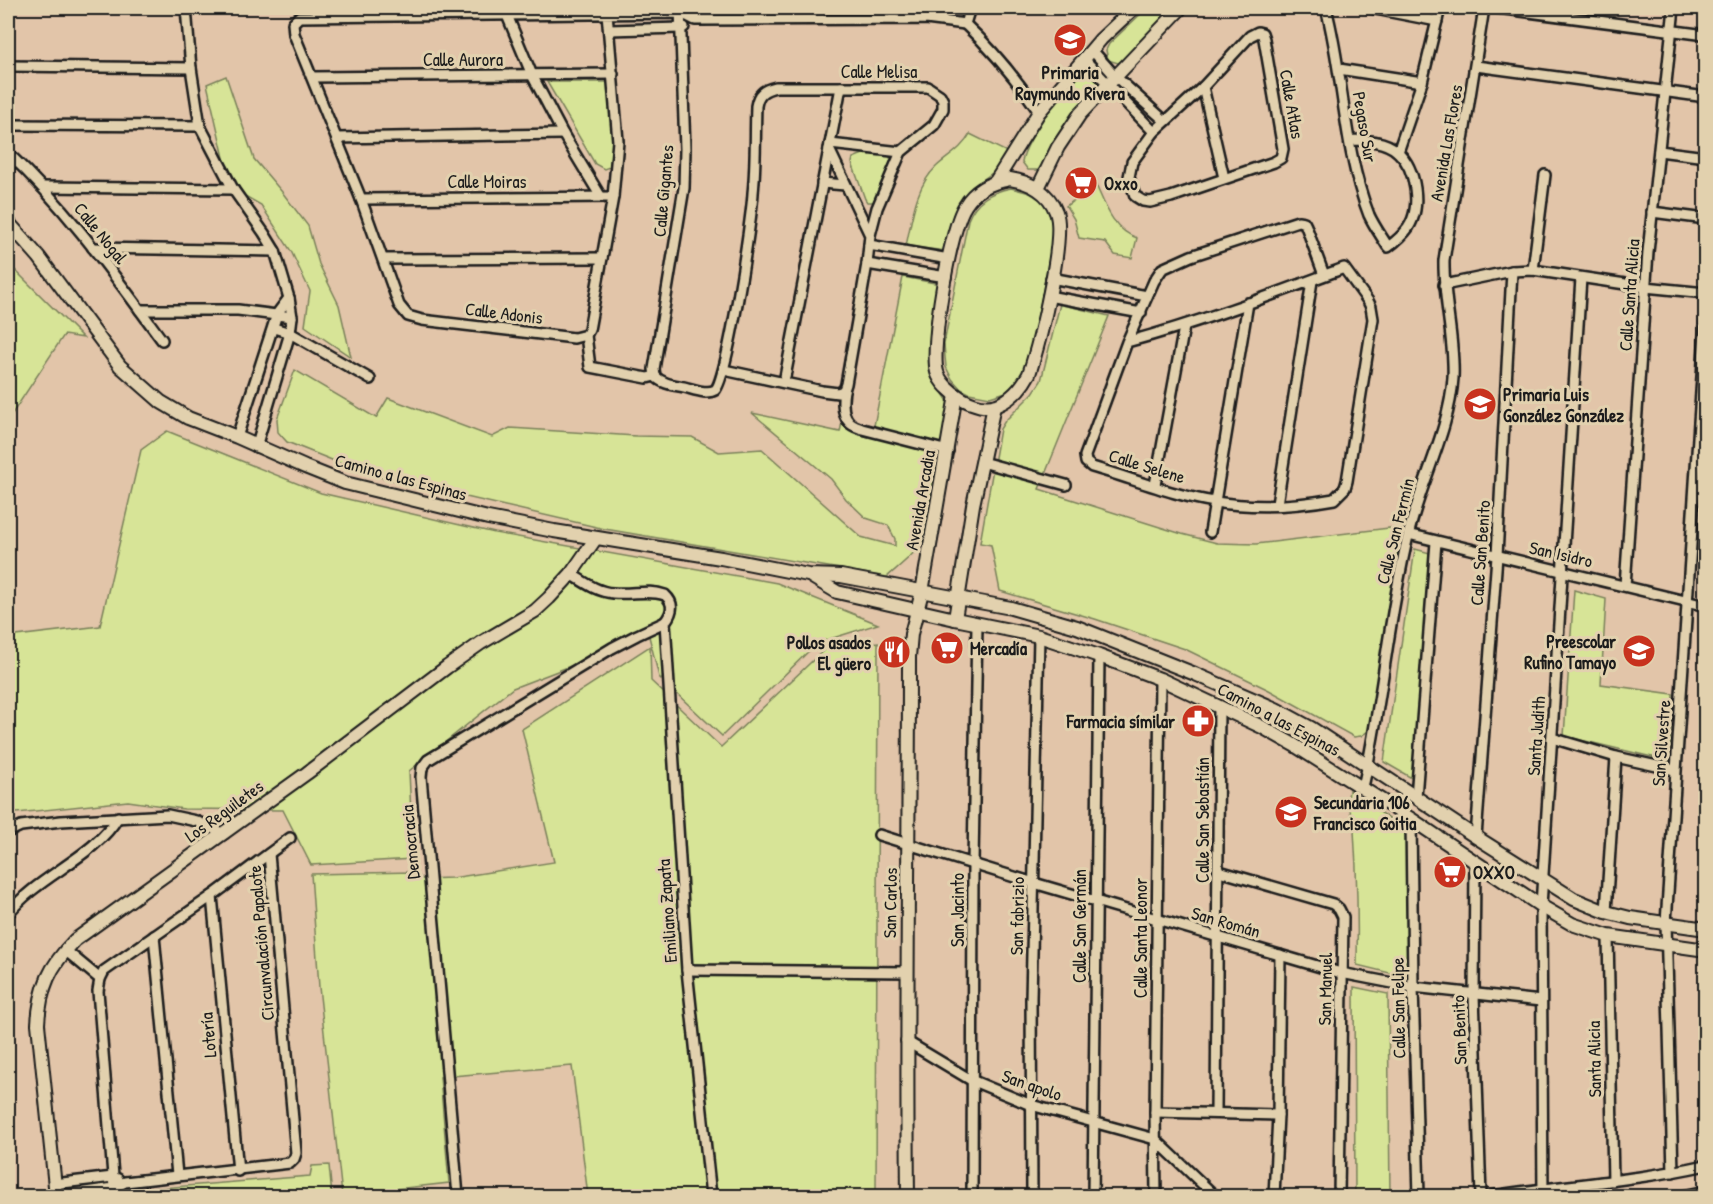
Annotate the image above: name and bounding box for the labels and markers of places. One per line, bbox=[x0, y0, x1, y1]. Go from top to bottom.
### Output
school or university icon: Primaria Raymundo Rivera bbox=[1052, 22, 1088, 58]
place label: Primaria Raymundo Rivera bbox=[1015, 60, 1126, 107]
supermarket icon: Oxxo bbox=[1063, 165, 1099, 201]
place label: Oxxo bbox=[1104, 171, 1138, 196]
place label: Primaria Luis González González bbox=[1503, 382, 1624, 428]
school or university icon: Primaria Luis González González bbox=[1462, 386, 1498, 422]
place label: Preescolar Rufino Tamayo bbox=[1524, 629, 1617, 676]
place label: Pollos asados El güero bbox=[787, 630, 872, 677]
supermarket icon: Mercadía bbox=[929, 630, 965, 666]
school or university icon: Preescolar Rufino Tamayo bbox=[1621, 633, 1657, 669]
restaurant icon: Pollos asados El güero bbox=[876, 634, 912, 670]
place label: Mercadía bbox=[970, 636, 1028, 661]
pharmacy icon: Farmacia símilar bbox=[1180, 703, 1216, 739]
place label: Farmacia símilar bbox=[1066, 709, 1175, 734]
place label: Secundaria 106 Francisco Goitia bbox=[1313, 790, 1417, 836]
school or university icon: Secundaria 106 Francisco Goitia bbox=[1273, 794, 1309, 830]
supermarket icon: OXXO bbox=[1432, 854, 1468, 890]
place label: OXXO bbox=[1473, 860, 1515, 885]

